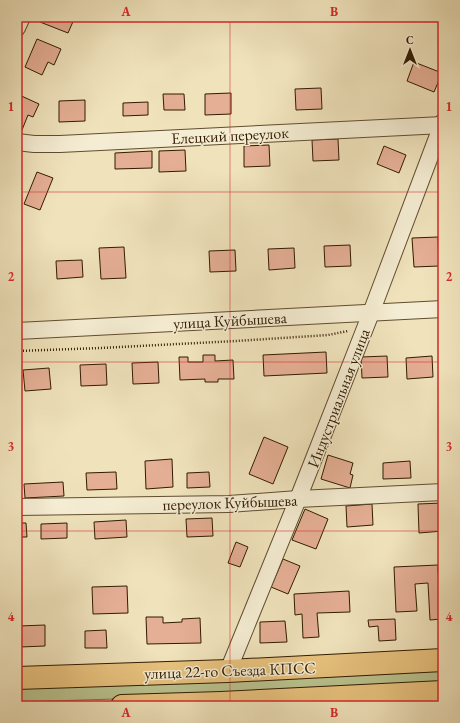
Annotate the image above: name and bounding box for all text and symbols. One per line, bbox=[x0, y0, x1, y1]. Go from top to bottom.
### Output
text: A bbox=[120, 3, 131, 20]
text: B bbox=[330, 3, 338, 20]
north arrow bbox=[390, 30, 430, 70]
text: С bbox=[406, 33, 414, 47]
text: 1 bbox=[8, 98, 15, 115]
text: 1 bbox=[446, 98, 453, 115]
street label: Елецкий переулок bbox=[171, 122, 290, 149]
text: 2 bbox=[8, 268, 15, 285]
text: 2 bbox=[446, 268, 453, 285]
street label: улица Куйбышева bbox=[173, 307, 288, 334]
street label: Индустриальная улица bbox=[302, 325, 375, 471]
text: 3 bbox=[8, 438, 15, 455]
text: 3 bbox=[446, 438, 453, 455]
street label: переулок Куйбышева bbox=[162, 490, 299, 515]
text: 4 bbox=[8, 608, 15, 625]
text: 4 bbox=[446, 608, 453, 625]
street label: улица 22-го Съезда КПСС bbox=[144, 657, 316, 684]
text: A bbox=[120, 704, 131, 721]
text: B bbox=[330, 704, 338, 721]

